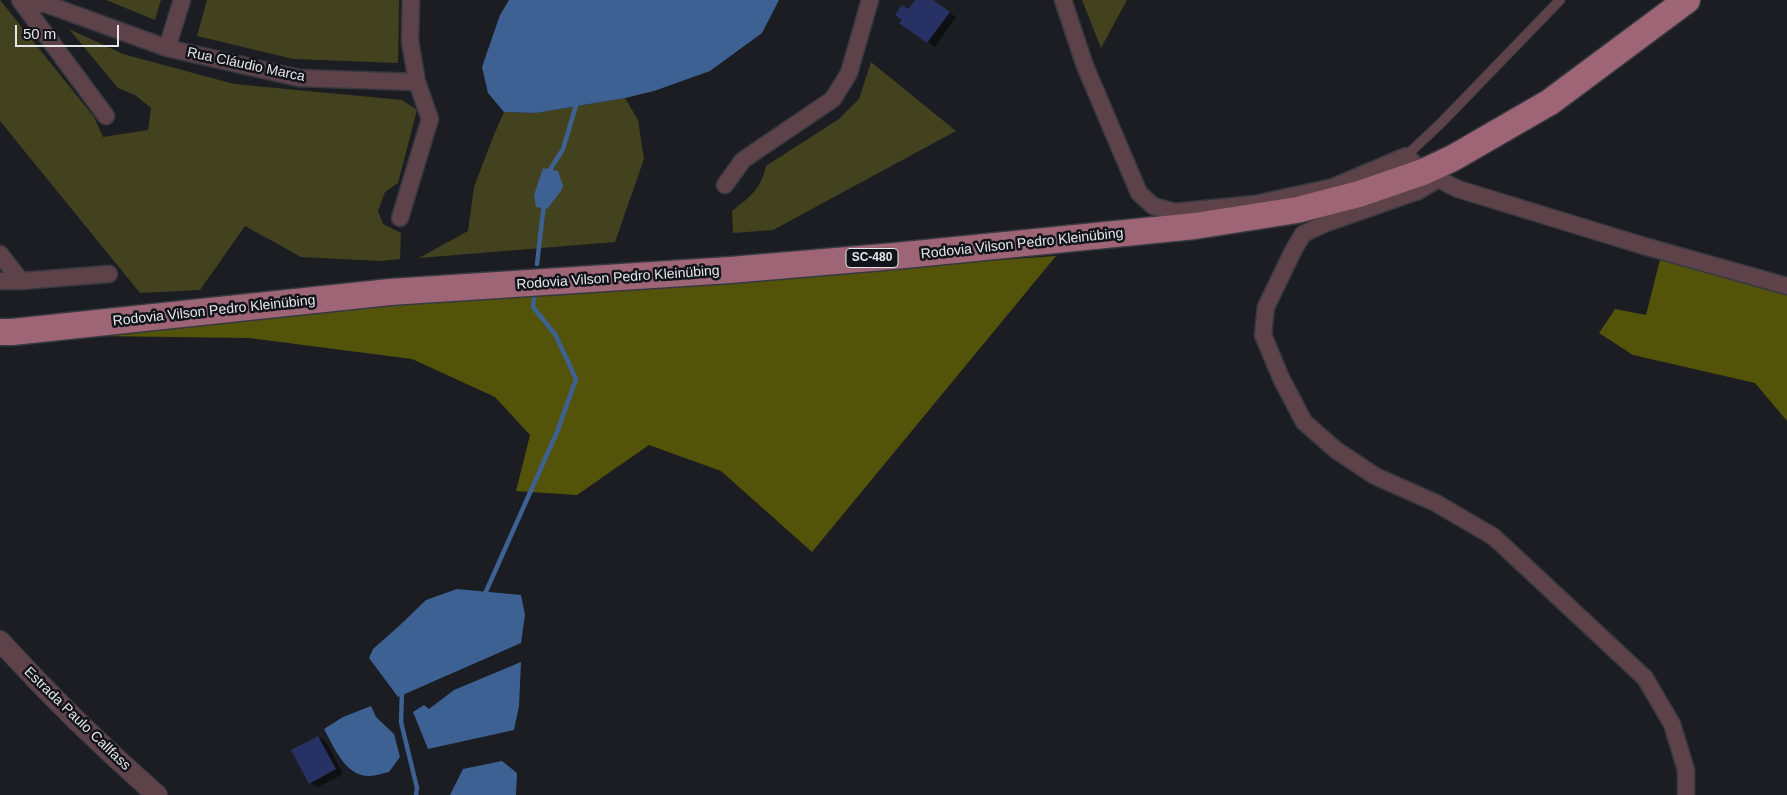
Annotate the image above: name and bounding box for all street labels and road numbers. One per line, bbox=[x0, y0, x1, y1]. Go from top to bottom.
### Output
street label: Rua Cláudio Marca bbox=[186, 44, 306, 86]
street label: Rodovia Vilson Pedro Kleinübing bbox=[920, 225, 1124, 263]
road number: SC-480 bbox=[846, 248, 898, 268]
street label: Rodovia Vilson Pedro Kleinübing bbox=[516, 263, 720, 293]
street label: Rodovia Vilson Pedro Kleinübing bbox=[112, 292, 316, 330]
street label: Estrada Paulo Callfass bbox=[20, 664, 134, 774]

